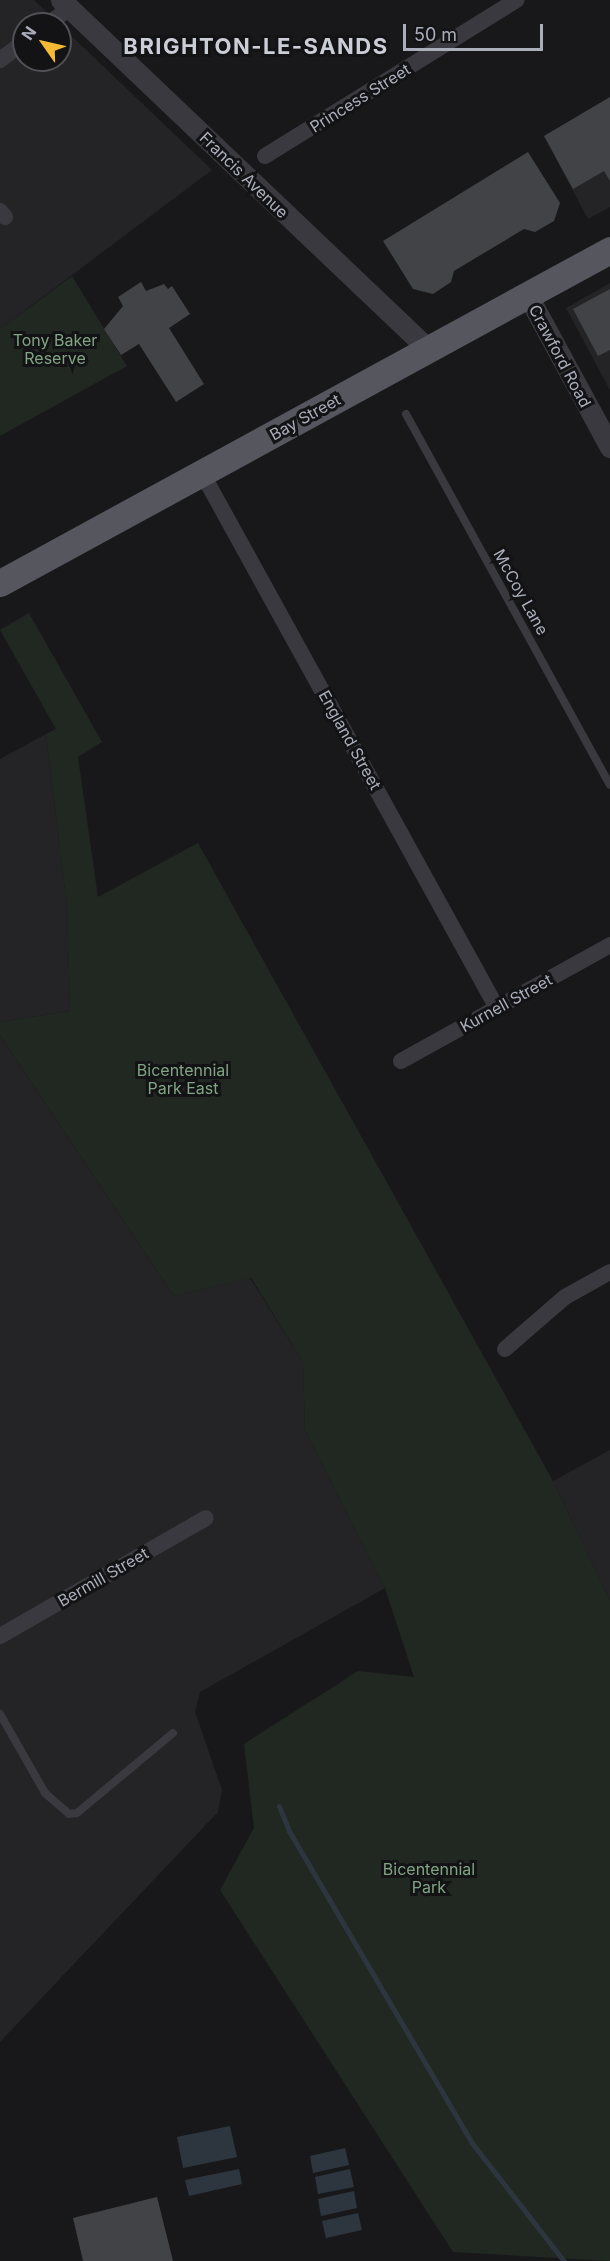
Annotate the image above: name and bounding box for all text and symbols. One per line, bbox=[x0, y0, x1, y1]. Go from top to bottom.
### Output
north arrow bbox=[12, 12, 72, 72]
scale bar bbox=[406, 12, 546, 50]
text: N bbox=[17, 22, 40, 44]
text: 50 m bbox=[414, 24, 457, 45]
district label: BRIGHTON-LE-SANDS bbox=[123, 34, 389, 60]
street label: Princess Street bbox=[306, 59, 414, 137]
street label: Francis Avenue bbox=[196, 128, 292, 222]
street label: Crawford Road bbox=[525, 301, 595, 411]
park label: Tony Baker Reserve bbox=[13, 330, 97, 368]
street label: Bay Street bbox=[266, 390, 344, 444]
street label: McCoy Lane bbox=[490, 546, 552, 638]
street label: England Street bbox=[315, 687, 385, 793]
street label: Kurnell Street bbox=[457, 970, 555, 1036]
park label: Bicentennial Park East bbox=[137, 1060, 229, 1098]
street label: Bermill Street bbox=[54, 1543, 152, 1611]
park label: Bicentennial Park bbox=[383, 1859, 475, 1897]

